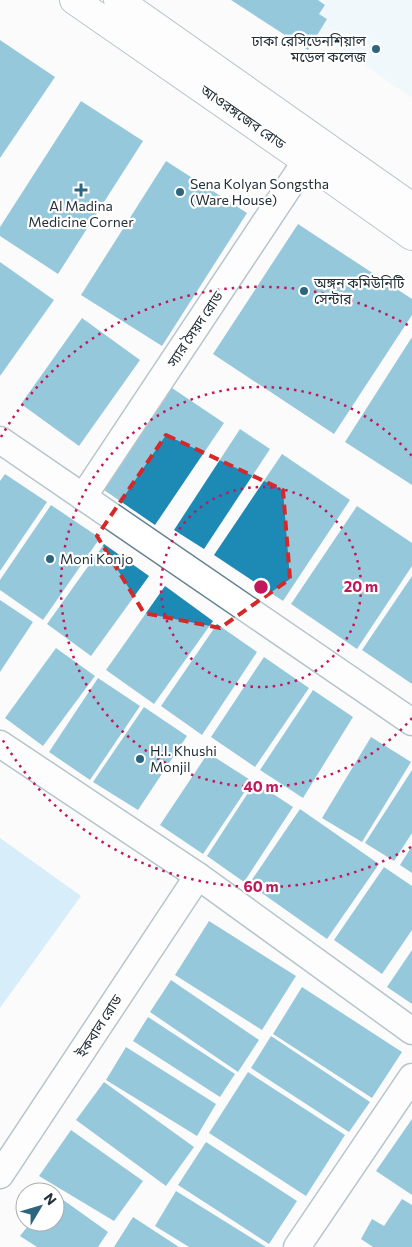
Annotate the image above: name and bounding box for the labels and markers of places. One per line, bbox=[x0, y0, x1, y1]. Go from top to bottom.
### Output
place label: ঢাকা রেসিডেনশিয়াল মডেল কলেজ bbox=[251, 32, 367, 65]
marker: ঢাকা রেসিডেনশিয়াল মডেল কলেজ bbox=[370, 43, 382, 55]
place label: Sena Kolyan Songstha (Ware House) bbox=[190, 175, 329, 208]
marker: Al Madina Medicine Corner bbox=[75, 184, 87, 196]
marker: Sena Kolyan Songstha (Ware House) bbox=[174, 186, 186, 198]
place label: Al Madina Medicine Corner bbox=[28, 197, 134, 230]
place label: অঙ্গন কমিউনিটি সেন্টার bbox=[313, 274, 405, 307]
marker: অঙ্গন কমিউনিটি সেন্টার bbox=[298, 285, 310, 297]
place label: Moni Konjo bbox=[60, 550, 133, 567]
marker: Moni Konjo bbox=[44, 553, 56, 565]
centre of rings bbox=[252, 578, 270, 596]
place label: H.I. Khushi Monjil bbox=[150, 742, 217, 775]
marker: H.I. Khushi Monjil bbox=[134, 753, 146, 765]

